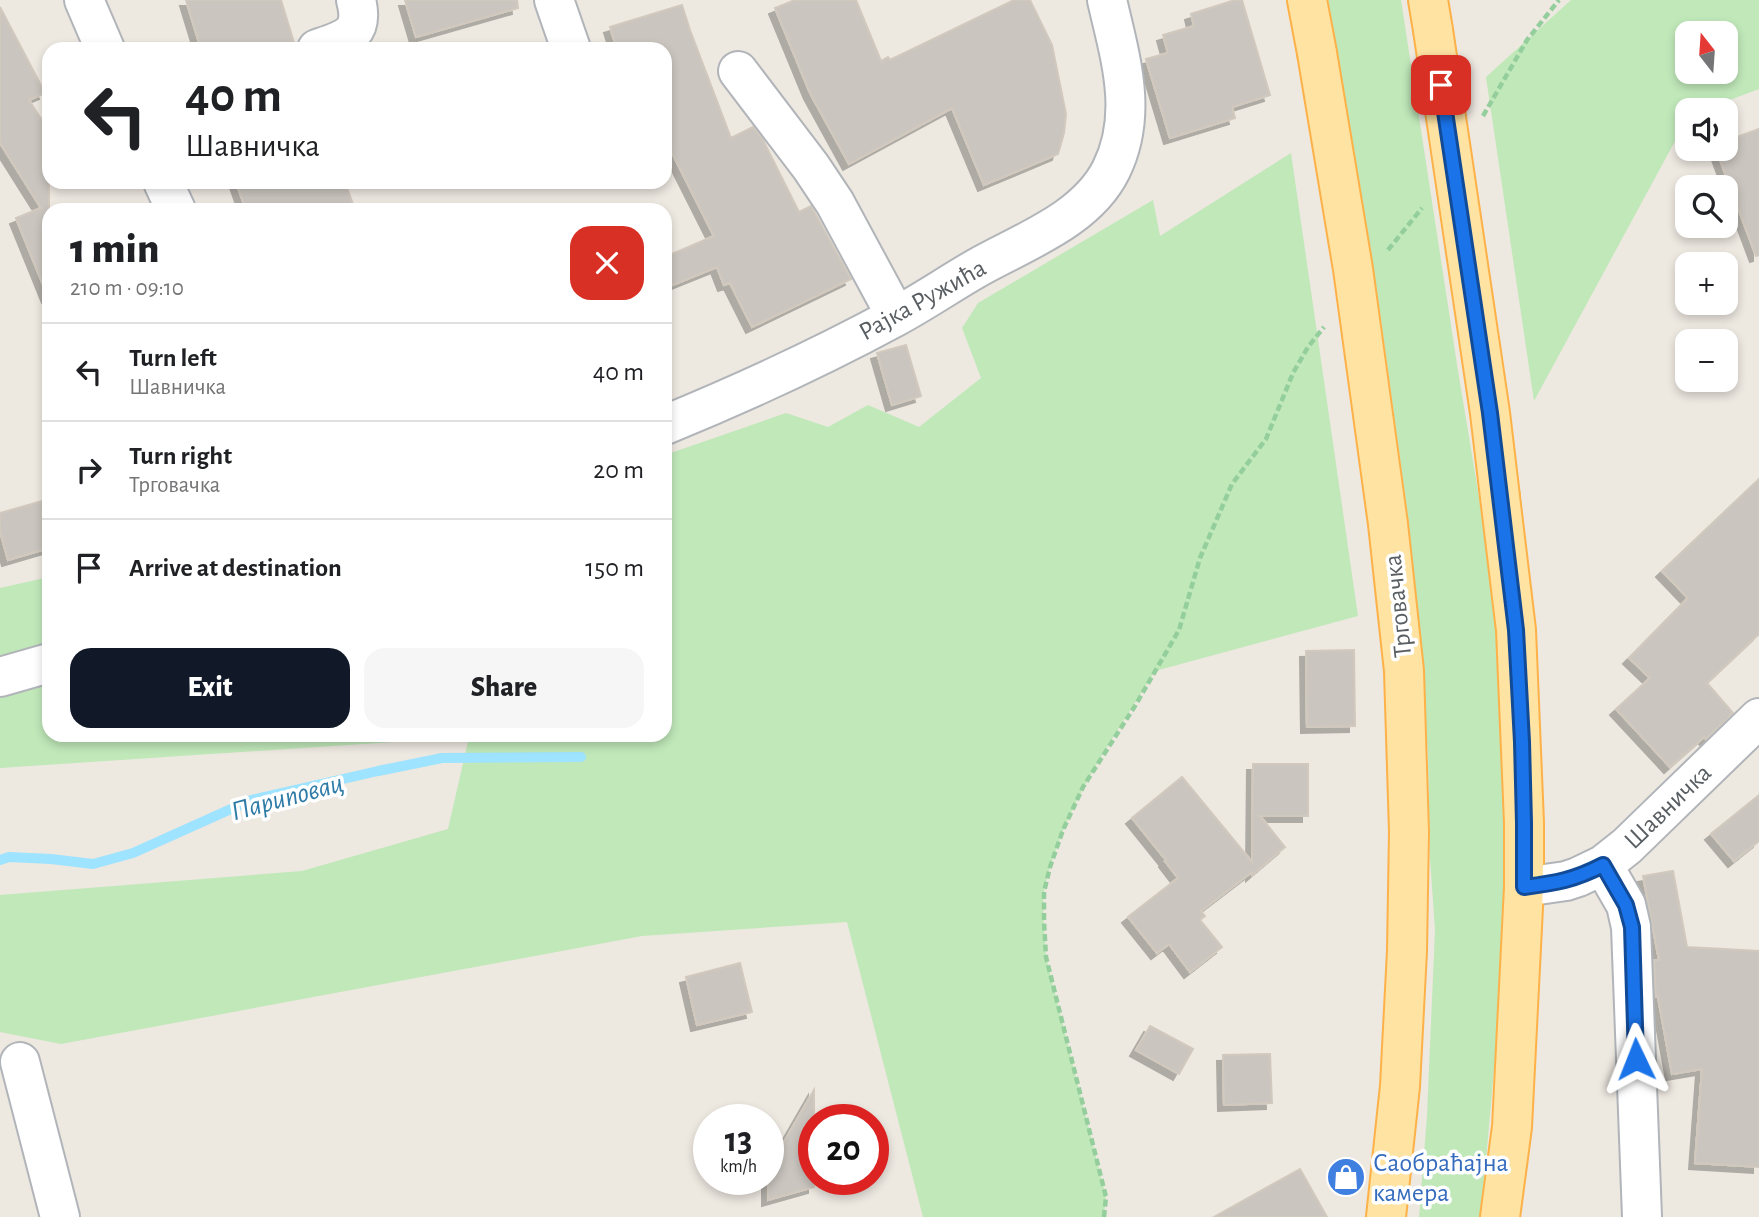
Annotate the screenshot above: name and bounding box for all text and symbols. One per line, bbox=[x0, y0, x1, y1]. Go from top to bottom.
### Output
north arrow bbox=[1675, 21, 1738, 84]
map controls bbox=[1675, 21, 1738, 392]
pin bbox=[1411, 55, 1471, 115]
icon: arrive bbox=[1422, 66, 1460, 104]
icon: left bbox=[70, 70, 161, 161]
text: 40 m bbox=[185, 72, 282, 121]
button: sound bbox=[1675, 98, 1738, 161]
text: Шавничка bbox=[185, 130, 320, 162]
button: search bbox=[1675, 175, 1738, 238]
button: close bbox=[570, 226, 644, 300]
text: 1 min bbox=[70, 228, 159, 270]
button: + bbox=[1675, 252, 1738, 315]
street label: Рајка Ружића bbox=[855, 254, 990, 345]
text: 210 m · 09:10 bbox=[70, 277, 184, 300]
button: − bbox=[1675, 329, 1738, 392]
text: Turn left bbox=[129, 345, 217, 371]
icon: left bbox=[70, 353, 108, 391]
text: 40 m bbox=[593, 359, 644, 385]
text: Шавничка bbox=[129, 376, 226, 399]
text: Turn right bbox=[129, 443, 232, 469]
icon: right bbox=[70, 451, 108, 489]
text: 20 m bbox=[593, 457, 644, 483]
text: Трговачка bbox=[129, 474, 220, 497]
icon: arrive bbox=[70, 549, 108, 587]
street label: Трговачка bbox=[1380, 553, 1416, 659]
text: Arrive at destination bbox=[129, 555, 342, 581]
text: 150 m bbox=[585, 555, 644, 581]
button: Exit bbox=[70, 648, 350, 728]
button: Share bbox=[364, 648, 644, 728]
street label: Шавничка bbox=[1619, 759, 1716, 854]
water label: Париповац bbox=[228, 770, 347, 826]
position arrow bbox=[1599, 1022, 1673, 1096]
speed limit sign: 20 bbox=[798, 1104, 889, 1195]
text: 13 bbox=[725, 1123, 752, 1158]
place label: Саобраћајна камера bbox=[1373, 1150, 1509, 1206]
shop icon: Саобраћајна камера bbox=[1325, 1156, 1367, 1198]
text: km/h bbox=[720, 1158, 757, 1176]

